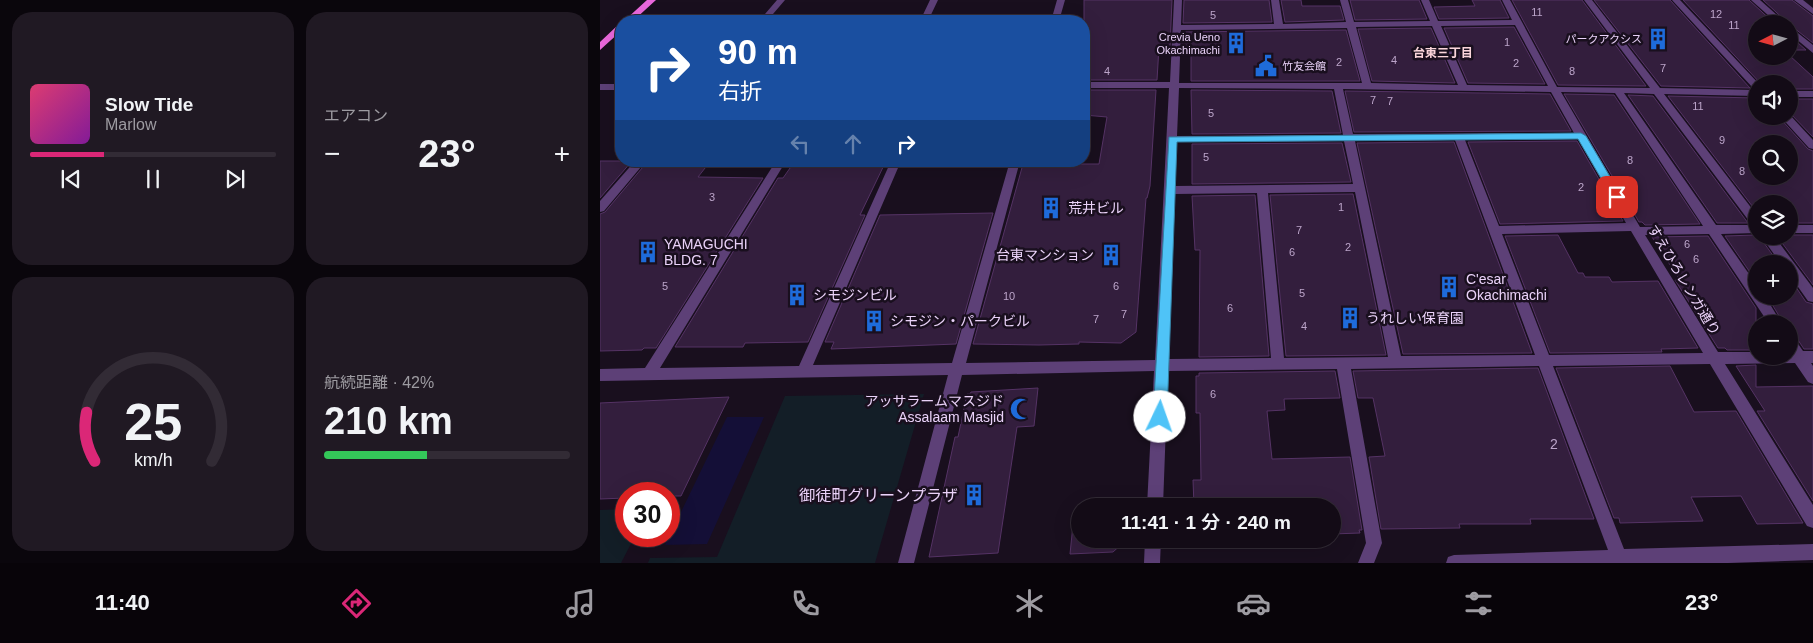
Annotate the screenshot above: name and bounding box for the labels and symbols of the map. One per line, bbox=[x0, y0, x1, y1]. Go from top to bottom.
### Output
house number: 11 bbox=[1531, 6, 1543, 18]
house number: 12 bbox=[1710, 8, 1722, 20]
house number: 5 bbox=[1210, 9, 1216, 21]
north arrow bbox=[1748, 15, 1798, 65]
house number: 11 bbox=[1728, 19, 1740, 31]
building icon: パークアクシス bbox=[1645, 26, 1671, 52]
building icon: Crevia Ueno Okachimachi bbox=[1223, 30, 1249, 56]
place label: Crevia Ueno Okachimachi bbox=[1156, 31, 1220, 56]
place label: パークアクシス bbox=[1566, 33, 1642, 45]
house number: 1 bbox=[1504, 36, 1510, 48]
district label: 台東三丁目 bbox=[1413, 46, 1473, 60]
public building icon: 竹友会館 bbox=[1253, 53, 1279, 79]
house number: 4 bbox=[1391, 54, 1397, 66]
house number: 2 bbox=[1336, 56, 1342, 68]
house number: 2 bbox=[1513, 57, 1519, 69]
place label: 竹友会館 bbox=[1282, 60, 1326, 72]
house number: 7 bbox=[1660, 62, 1666, 74]
house number: 4 bbox=[1104, 65, 1110, 77]
house number: 8 bbox=[1569, 65, 1575, 77]
house number: 7 bbox=[1370, 94, 1376, 106]
house number: 7 bbox=[1387, 95, 1393, 107]
house number: 11 bbox=[1692, 100, 1704, 112]
house number: 5 bbox=[1208, 107, 1214, 119]
house number: 9 bbox=[1719, 134, 1725, 146]
house number: 5 bbox=[1203, 151, 1209, 163]
house number: 8 bbox=[1627, 154, 1633, 166]
house number: 8 bbox=[1739, 165, 1745, 177]
pin bbox=[1596, 176, 1638, 218]
house number: 2 bbox=[1578, 181, 1584, 193]
house number: 3 bbox=[709, 191, 715, 203]
building icon: 荒井ビル bbox=[1038, 195, 1064, 221]
place label: 荒井ビル bbox=[1068, 200, 1124, 216]
house number: 1 bbox=[1338, 201, 1344, 213]
street label: すえひろレンガ通り bbox=[1645, 222, 1723, 338]
house number: 7 bbox=[1296, 224, 1302, 236]
place label: YAMAGUCHI BLDG. 7 bbox=[664, 236, 748, 268]
house number: 6 bbox=[1684, 238, 1690, 250]
building icon: YAMAGUCHI BLDG. 7 bbox=[635, 239, 661, 265]
house number: 2 bbox=[1345, 241, 1351, 253]
building icon: 台東マンション bbox=[1098, 242, 1124, 268]
house number: 6 bbox=[1289, 246, 1295, 258]
place label: 台東マンション bbox=[996, 247, 1094, 263]
house number: 6 bbox=[1693, 253, 1699, 265]
place label: C'esar Okachimachi bbox=[1466, 271, 1547, 303]
building icon: C'esar Okachimachi bbox=[1436, 274, 1462, 300]
house number: 5 bbox=[662, 280, 668, 292]
house number: 6 bbox=[1113, 280, 1119, 292]
building icon: シモジンビル bbox=[784, 282, 810, 308]
place label: シモジンビル bbox=[813, 287, 897, 303]
house number: 5 bbox=[1299, 287, 1305, 299]
house number: 10 bbox=[1003, 290, 1015, 302]
house number: 6 bbox=[1227, 302, 1233, 314]
building icon: うれしい保育園 bbox=[1337, 305, 1363, 331]
building icon: シモジン・パークビル bbox=[861, 308, 887, 334]
house number: 7 bbox=[1121, 308, 1127, 320]
place label: うれしい保育園 bbox=[1366, 310, 1464, 326]
place label: シモジン・パークビル bbox=[890, 313, 1030, 329]
house number: 7 bbox=[1093, 313, 1099, 325]
house number: 4 bbox=[1301, 320, 1307, 332]
house number: 6 bbox=[1210, 388, 1216, 400]
position arrow bbox=[1133, 390, 1185, 442]
place label: アッサラームマスジド Assalaam Masjid bbox=[864, 393, 1004, 425]
mosque icon: アッサラームマスジド Assalaam Masjid bbox=[1008, 396, 1034, 422]
house number: 2 bbox=[1550, 436, 1558, 452]
speed limit sign: 30 bbox=[615, 482, 680, 547]
building icon: 御徒町グリーンプラザ bbox=[961, 482, 987, 508]
place label: 御徒町グリーンプラザ bbox=[799, 487, 958, 504]

